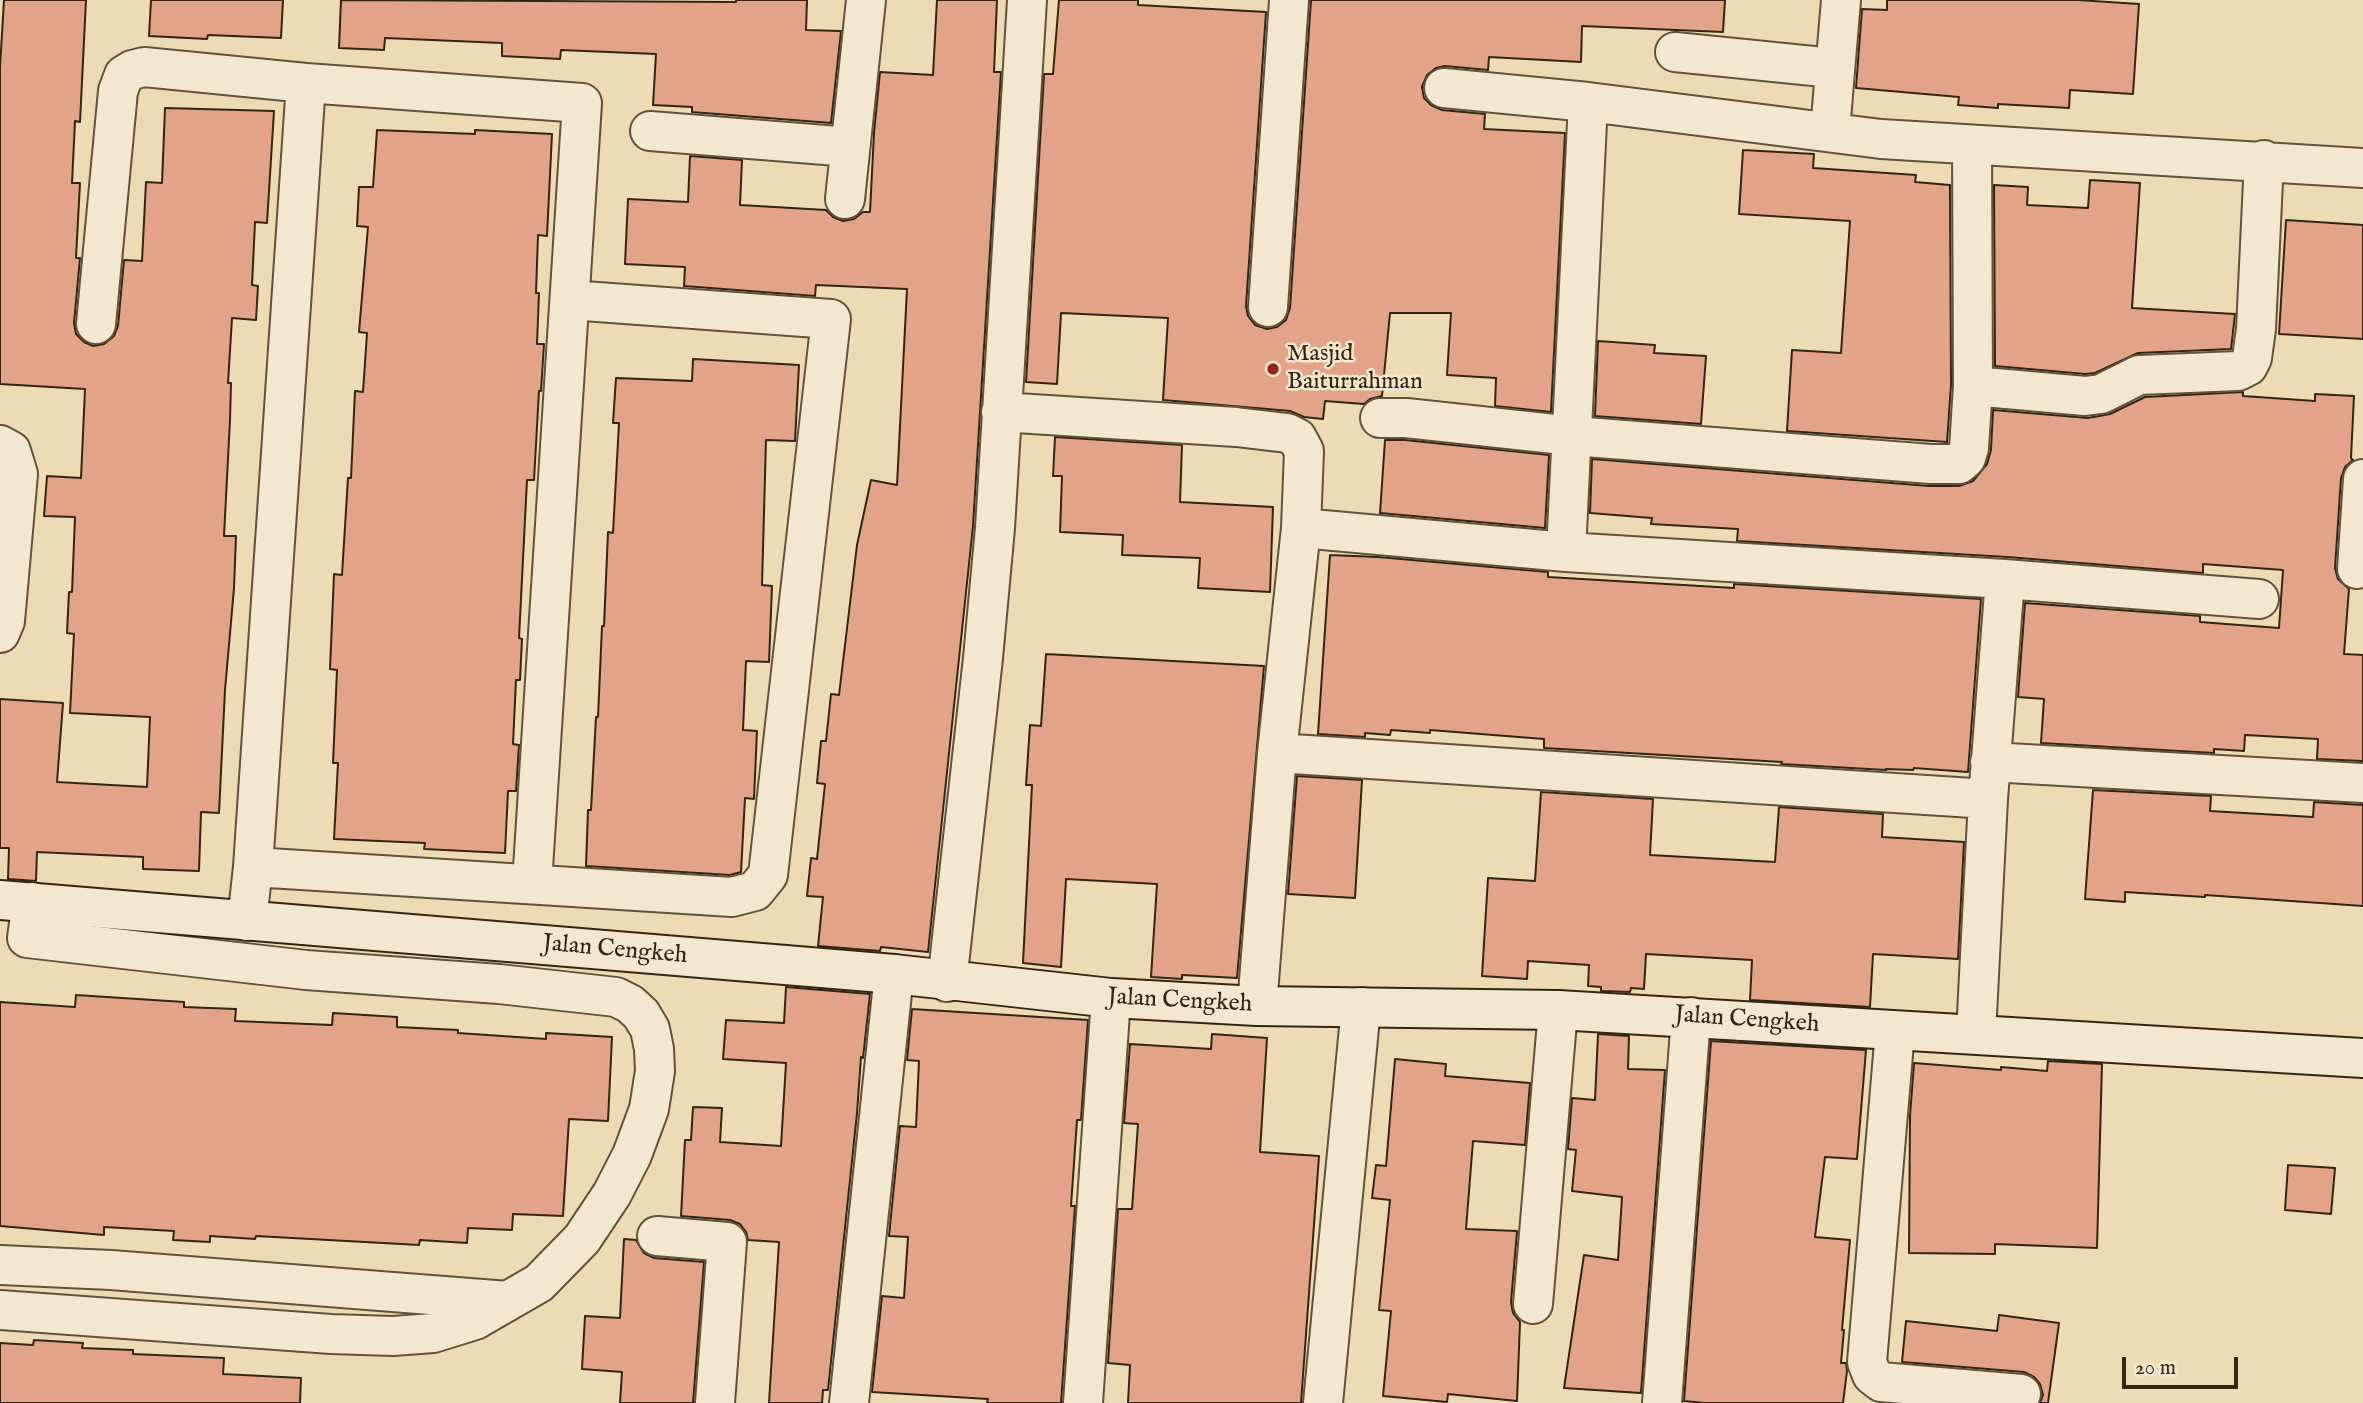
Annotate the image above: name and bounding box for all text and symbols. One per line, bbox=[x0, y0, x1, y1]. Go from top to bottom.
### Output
place label: Masjid Baiturrahman bbox=[1287, 341, 1423, 397]
marker: Masjid Baiturrahman bbox=[1265, 361, 1281, 377]
street label: Jalan Cengkeh bbox=[542, 930, 688, 972]
street label: Jalan Cengkeh bbox=[1107, 984, 1253, 1020]
street label: Jalan Cengkeh bbox=[1674, 1002, 1820, 1040]
scale bar bbox=[2125, 1344, 2240, 1388]
text: 20 m bbox=[2135, 1355, 2176, 1382]

